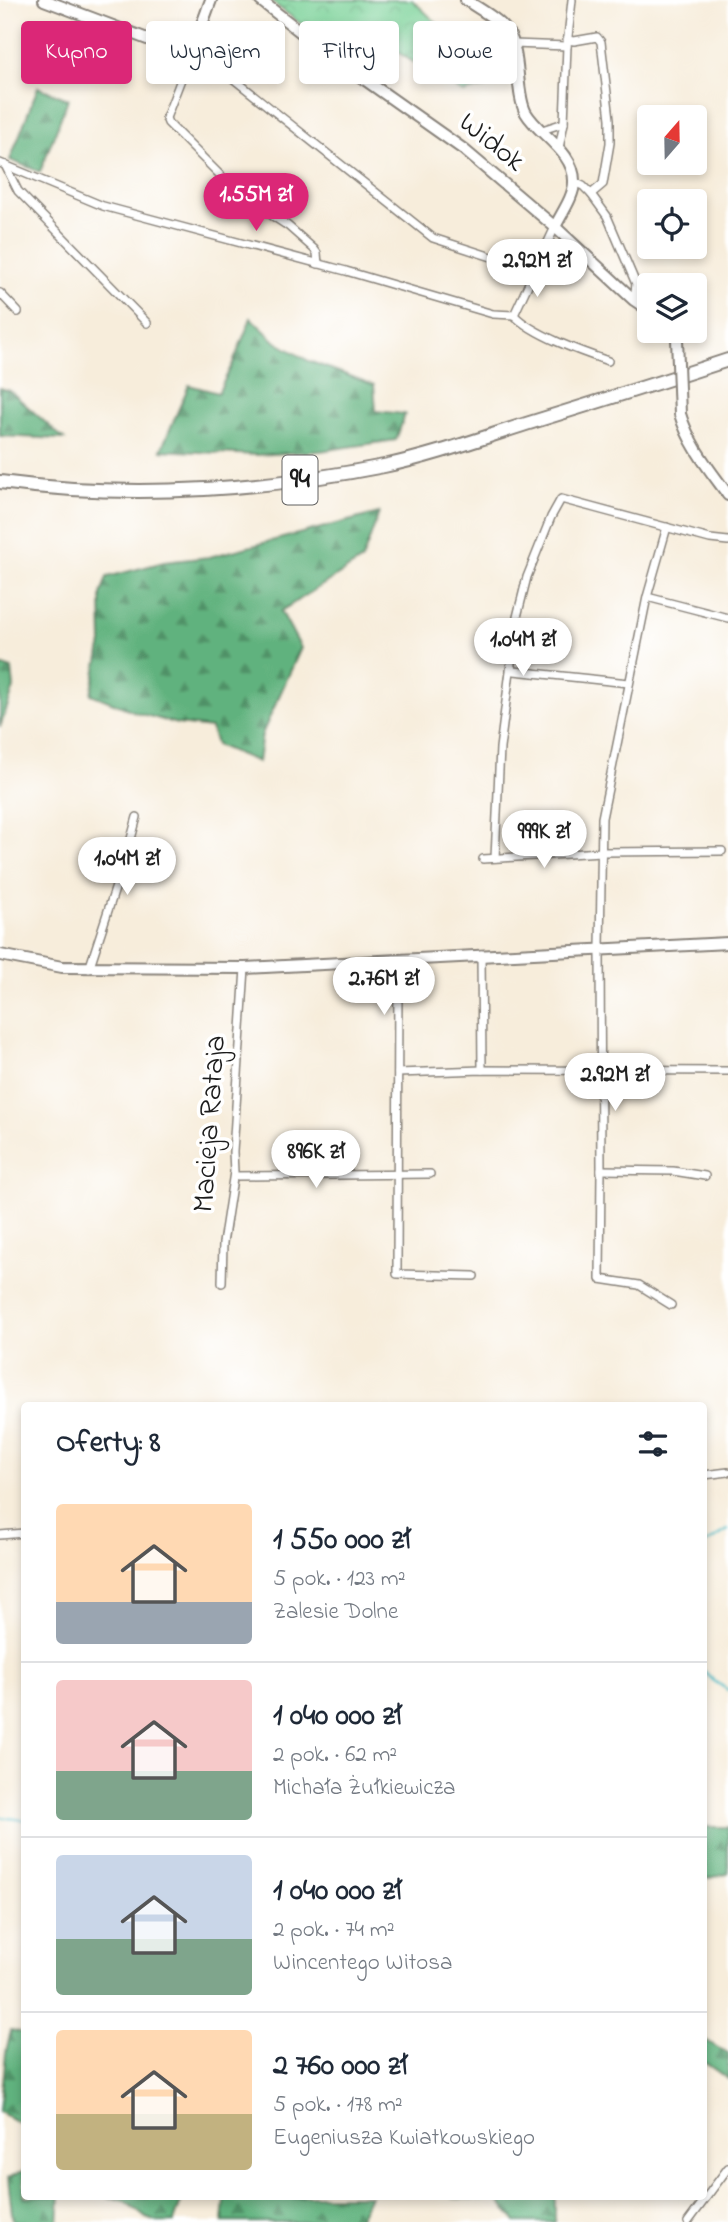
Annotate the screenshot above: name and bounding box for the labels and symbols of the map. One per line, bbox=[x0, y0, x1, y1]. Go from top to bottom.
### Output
street label: Widok bbox=[448, 102, 535, 184]
north arrow bbox=[637, 105, 707, 175]
pin: 1.55M zł bbox=[184, 174, 328, 233]
pin: 2.92M zł bbox=[465, 240, 609, 299]
road number: 94 bbox=[282, 456, 318, 504]
pin: 1.04M zł bbox=[451, 618, 595, 678]
pin: 999K zł bbox=[479, 810, 609, 870]
pin: 1.04M zł bbox=[55, 838, 199, 897]
pin: 2.76M zł bbox=[312, 958, 456, 1017]
street label: Macieja Rataja bbox=[183, 1034, 239, 1214]
pin: 2.92M zł bbox=[543, 1054, 687, 1113]
pin: 896K zł bbox=[251, 1130, 381, 1190]

